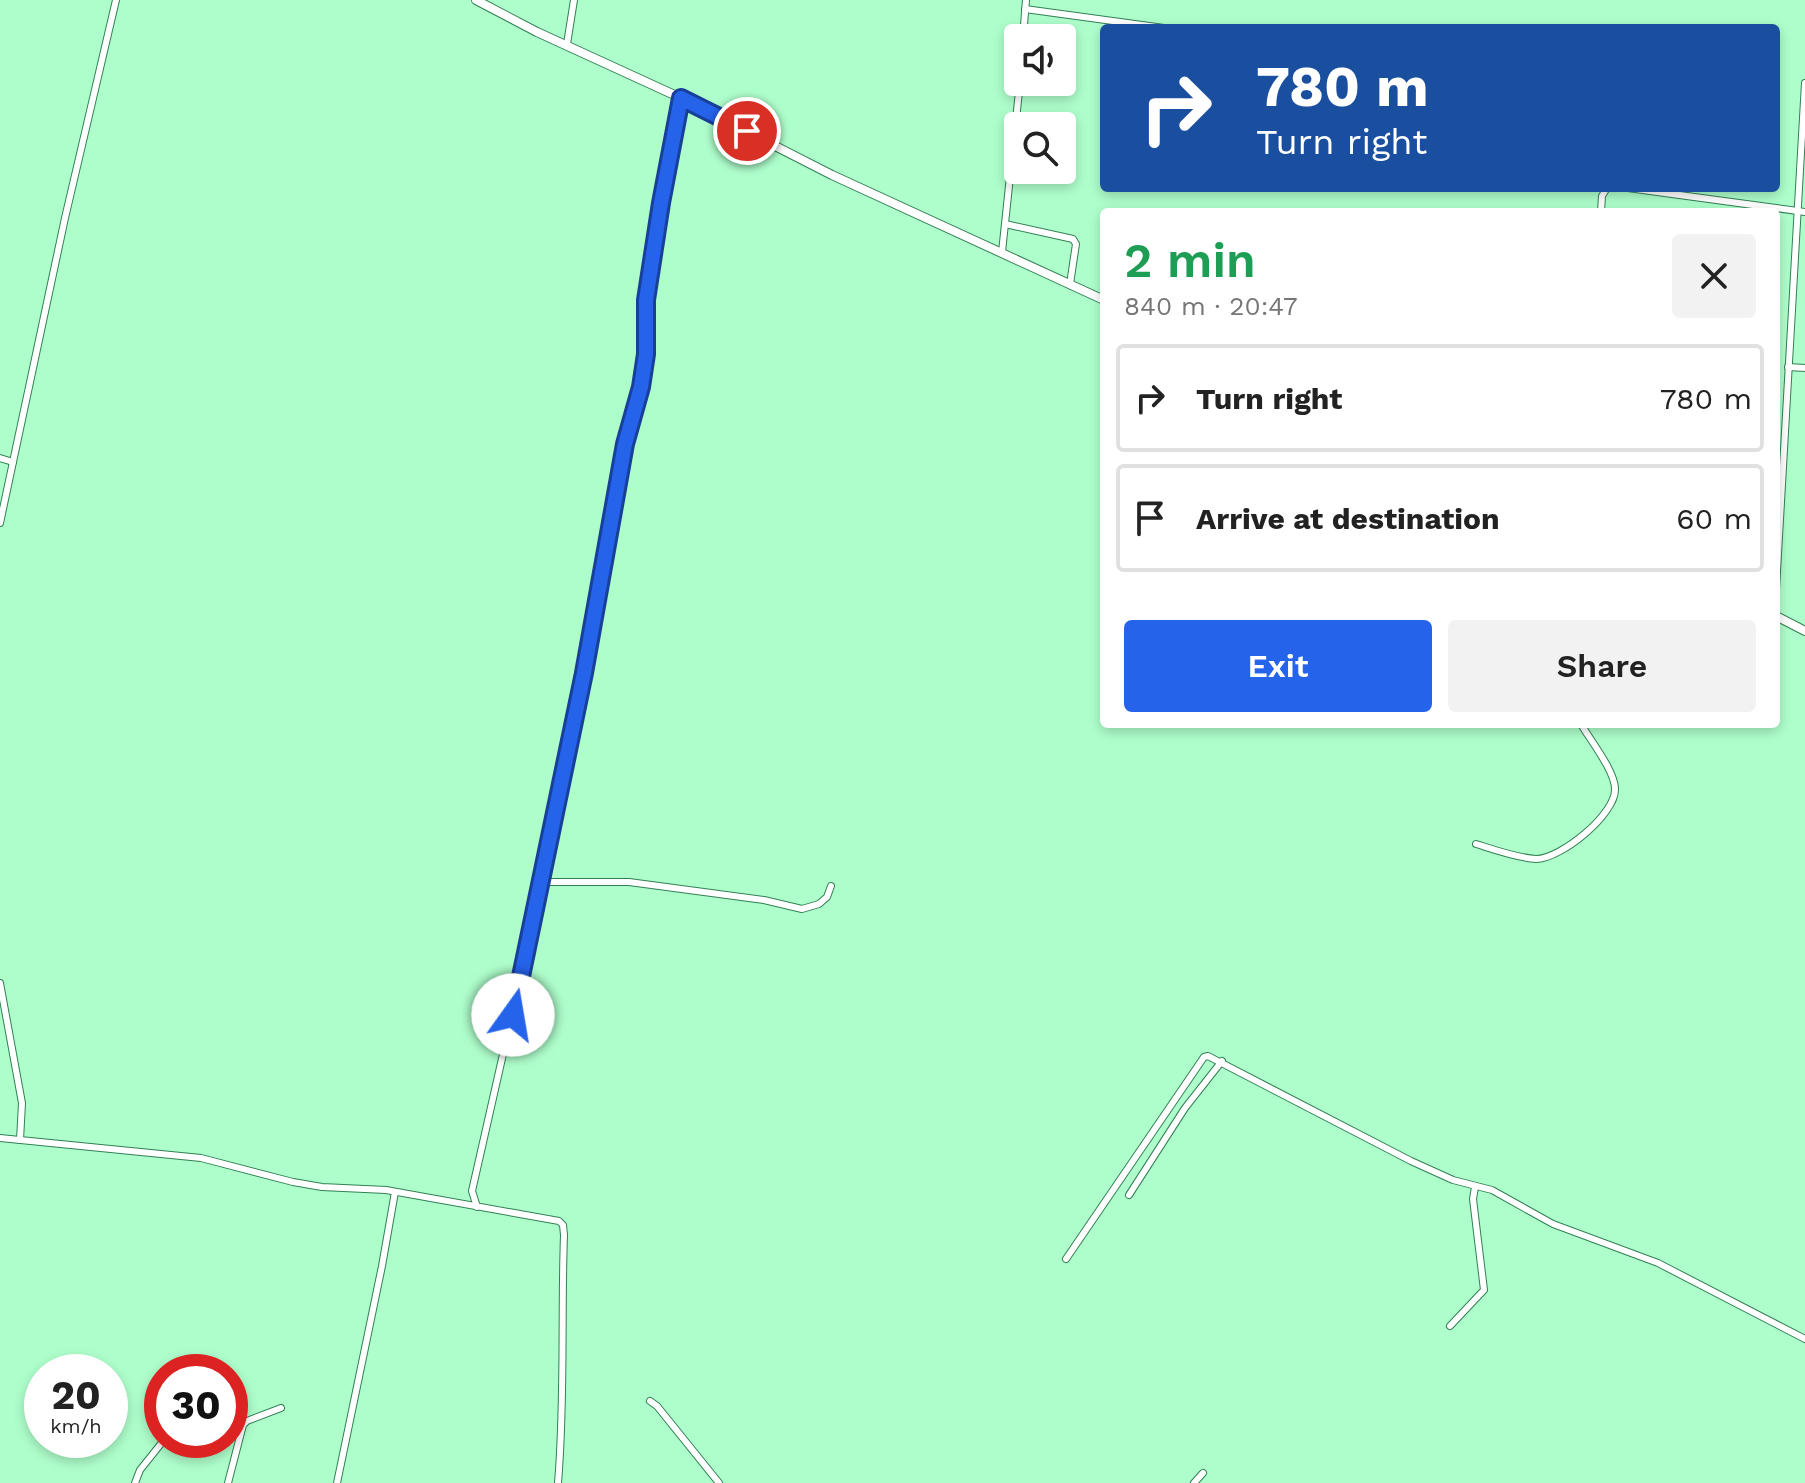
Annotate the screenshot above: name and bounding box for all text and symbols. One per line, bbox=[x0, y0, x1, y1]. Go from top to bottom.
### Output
map controls bbox=[1004, 24, 1076, 184]
button: sound bbox=[1004, 24, 1076, 96]
text: 780 m bbox=[1256, 54, 1429, 120]
icon: right bbox=[1124, 56, 1228, 160]
pin bbox=[713, 97, 781, 165]
icon: arrive bbox=[725, 109, 769, 153]
button: search bbox=[1004, 112, 1076, 184]
text: Turn right bbox=[1256, 121, 1427, 163]
text: 2 min bbox=[1124, 232, 1256, 289]
button: close bbox=[1672, 234, 1756, 318]
text: 840 m · 20:47 bbox=[1124, 291, 1298, 321]
icon: right bbox=[1128, 376, 1172, 420]
text: Turn right bbox=[1196, 381, 1342, 416]
text: 780 m bbox=[1660, 381, 1752, 416]
icon: arrive bbox=[1128, 496, 1172, 540]
text: Arrive at destination bbox=[1196, 501, 1500, 536]
text: 60 m bbox=[1676, 501, 1752, 536]
button: Exit bbox=[1124, 620, 1432, 712]
button: Share bbox=[1448, 620, 1756, 712]
position arrow bbox=[471, 973, 555, 1057]
speed limit sign: 30 bbox=[144, 1354, 248, 1458]
text: 20 bbox=[51, 1372, 101, 1419]
text: km/h bbox=[50, 1414, 102, 1438]

